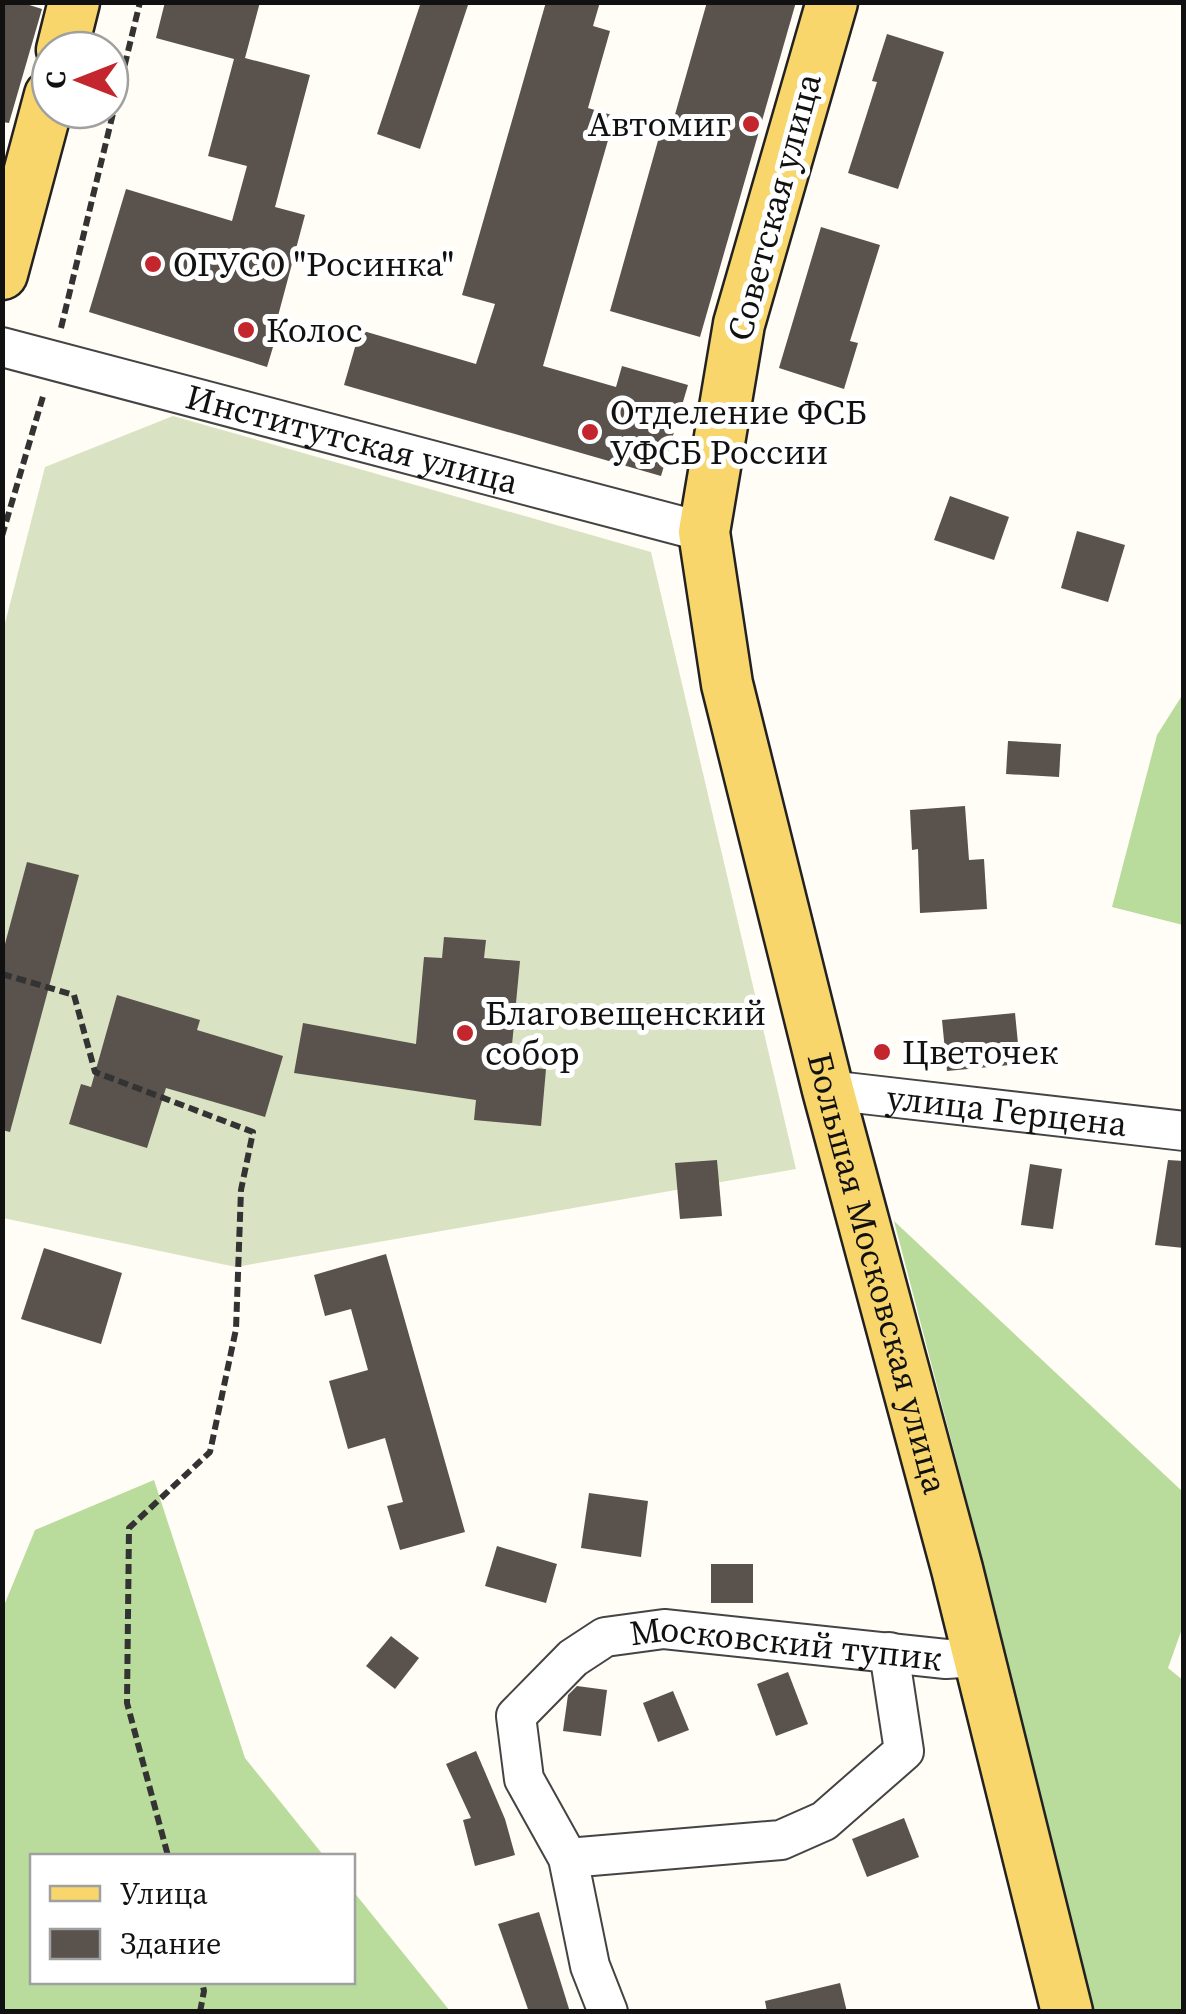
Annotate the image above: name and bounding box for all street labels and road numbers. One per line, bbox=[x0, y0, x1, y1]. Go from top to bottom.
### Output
street label: Советская улица bbox=[715, 68, 833, 346]
street label: Институтская улица bbox=[181, 372, 524, 506]
street label: Большая Московская улица bbox=[796, 1048, 960, 1499]
street label: улица Герцена bbox=[884, 1073, 1130, 1148]
street label: Московский тупик bbox=[627, 1605, 944, 1682]

